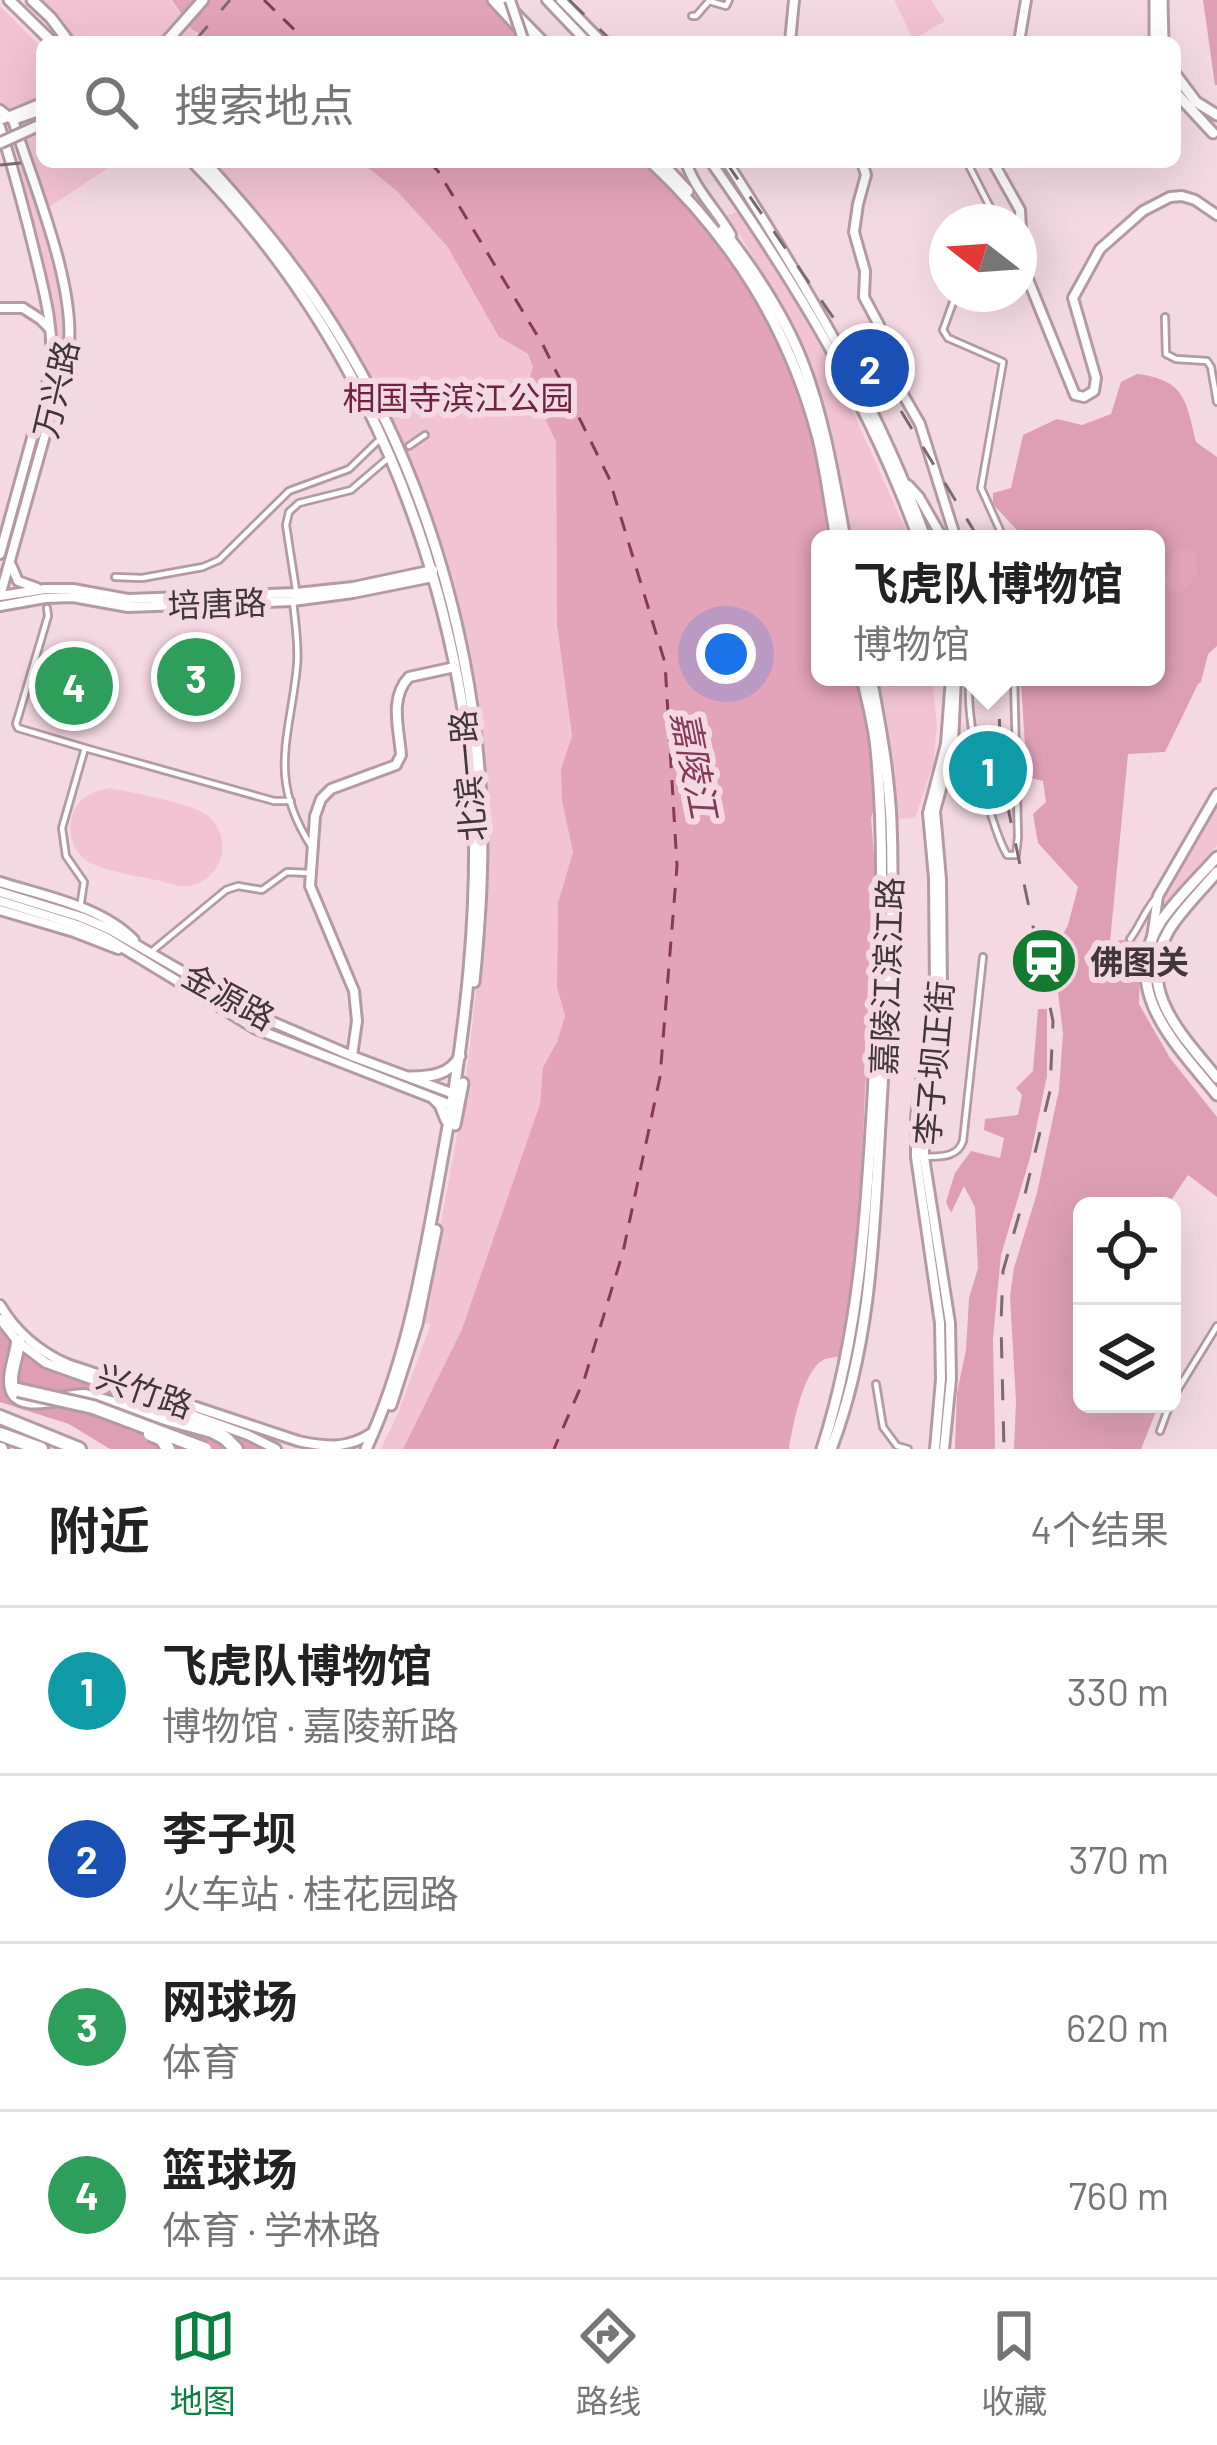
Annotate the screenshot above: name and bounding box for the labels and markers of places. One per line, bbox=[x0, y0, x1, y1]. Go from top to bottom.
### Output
pin: 2 bbox=[831, 323, 909, 413]
pin: 3 bbox=[157, 632, 235, 722]
pin: 4 bbox=[35, 641, 113, 731]
pin: 1 bbox=[949, 725, 1027, 815]
station icon: 佛图关 bbox=[1009, 926, 1079, 996]
place label: 佛图关 bbox=[1090, 941, 1189, 981]

